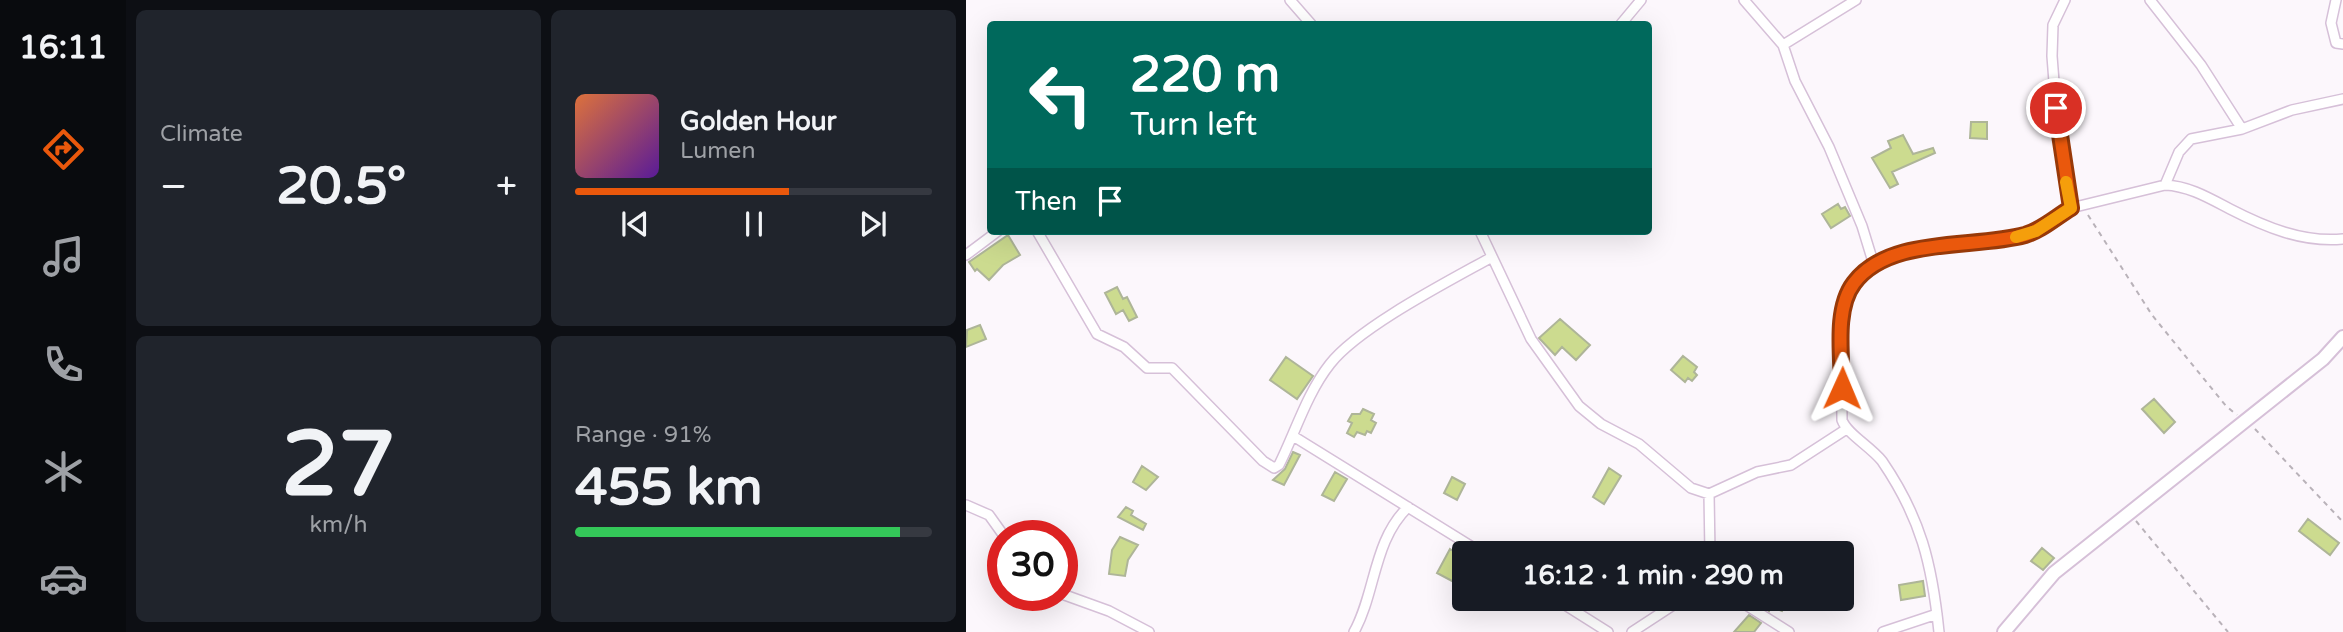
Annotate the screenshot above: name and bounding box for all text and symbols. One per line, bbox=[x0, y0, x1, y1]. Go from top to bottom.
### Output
text: 16:11 bbox=[19, 29, 107, 67]
text: 220 m bbox=[1130, 46, 1280, 105]
icon: left bbox=[1015, 49, 1106, 140]
pin bbox=[2026, 78, 2086, 138]
icon: arrive bbox=[2037, 89, 2075, 127]
text: Golden Hour bbox=[680, 106, 837, 137]
text: Turn left bbox=[1130, 106, 1257, 144]
text: Climate bbox=[160, 120, 243, 148]
icon: directions bbox=[39, 125, 88, 174]
text: Lumen bbox=[680, 137, 755, 165]
text: 20.5° bbox=[276, 155, 406, 218]
text: − bbox=[160, 164, 187, 210]
text: + bbox=[496, 164, 517, 210]
icon: arrive bbox=[1091, 182, 1129, 220]
text: Then bbox=[1015, 186, 1077, 217]
icon: previous bbox=[616, 205, 654, 243]
icon: pause bbox=[735, 205, 773, 243]
icon: next bbox=[854, 205, 892, 243]
icon: music bbox=[39, 232, 88, 281]
icon: phone bbox=[39, 340, 88, 389]
position arrow bbox=[1805, 351, 1879, 425]
text: 27 bbox=[281, 410, 396, 520]
text: Range · 91% bbox=[575, 421, 711, 449]
icon: climate bbox=[39, 447, 88, 496]
text: 455 km bbox=[575, 456, 763, 519]
text: km/h bbox=[310, 511, 367, 539]
speed limit sign: 30 bbox=[987, 520, 1078, 611]
icon: car bbox=[39, 554, 88, 603]
text: 16:12 · 1 min · 290 m bbox=[1522, 560, 1784, 591]

